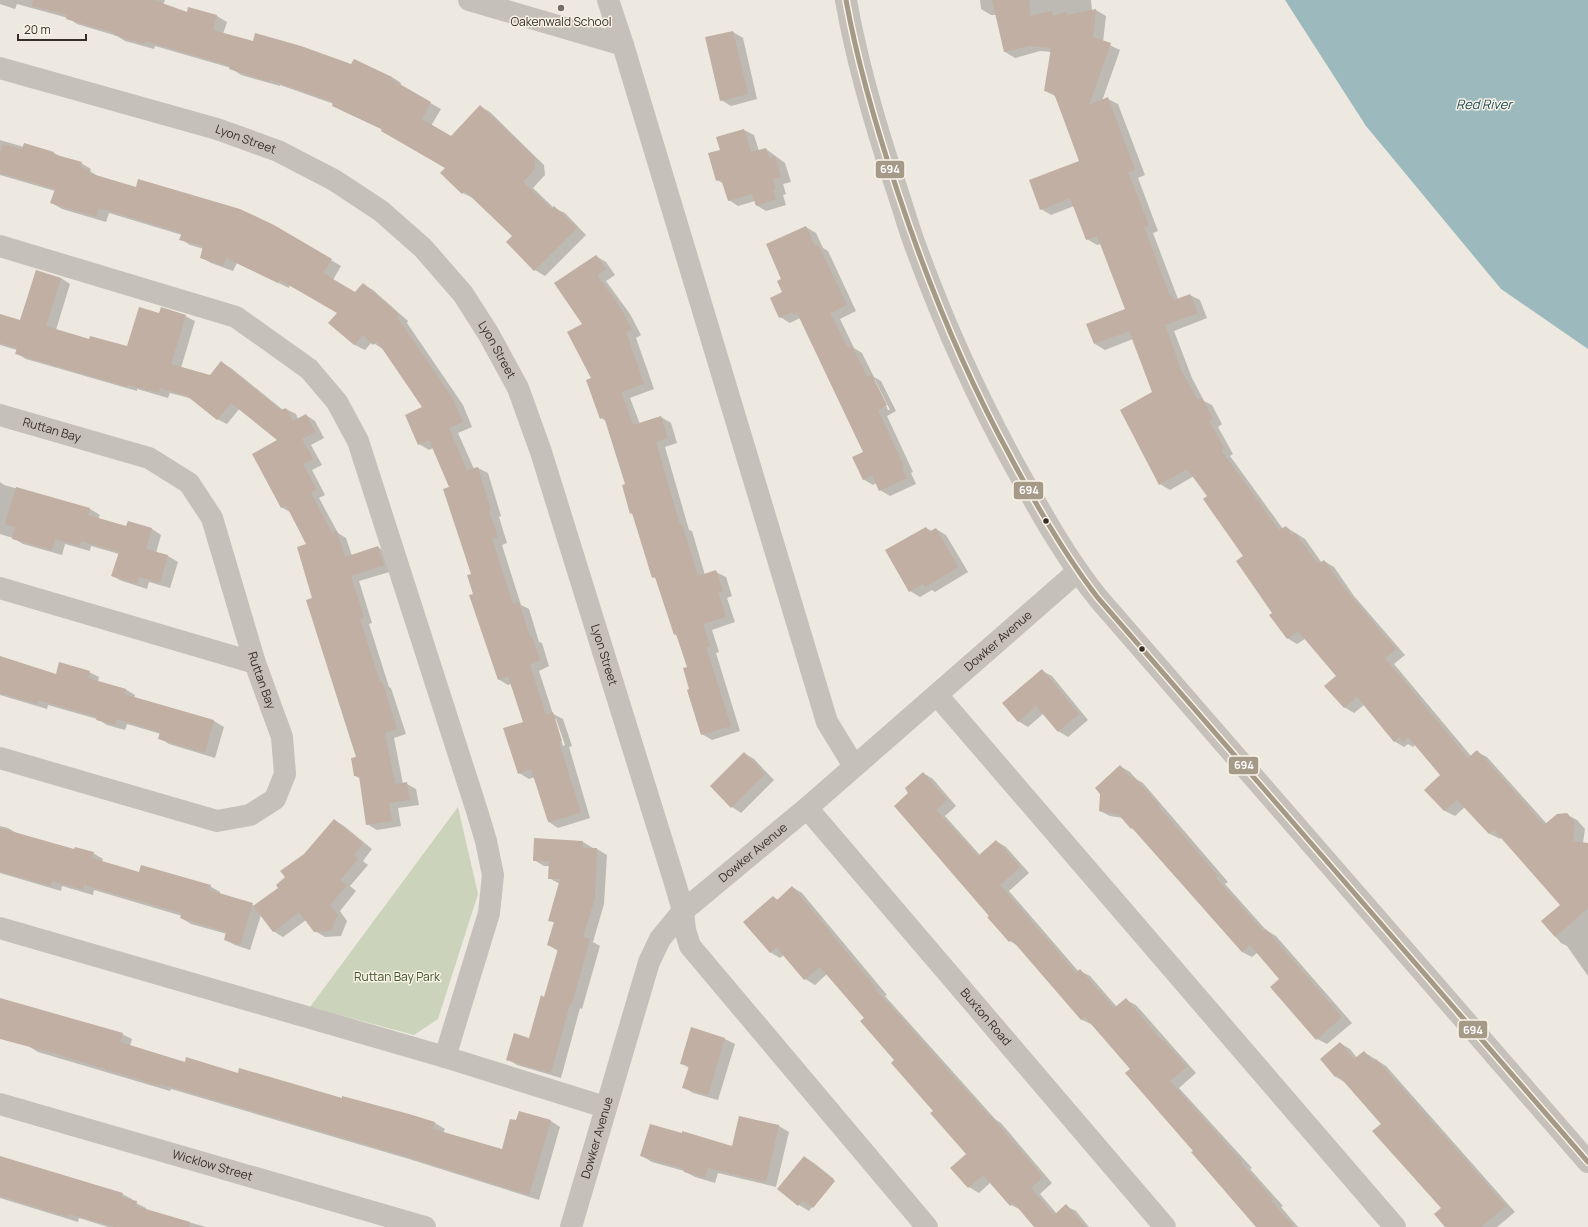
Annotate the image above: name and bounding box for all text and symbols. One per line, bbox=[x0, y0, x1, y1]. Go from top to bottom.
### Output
marker: Oakenwald School bbox=[556, 3, 566, 13]
place label: Oakenwald School bbox=[510, 13, 612, 30]
scale bar bbox=[18, 16, 86, 42]
text: 20 m bbox=[24, 21, 51, 38]
water label: Red River bbox=[1456, 95, 1514, 113]
street label: Lyon Street bbox=[213, 120, 279, 158]
line badge: 694 bbox=[875, 160, 905, 179]
text: 694 bbox=[880, 161, 900, 176]
street label: Lyon Street bbox=[474, 317, 520, 382]
street label: Ruttan Bay bbox=[21, 413, 84, 446]
line badge: 694 bbox=[1013, 481, 1044, 500]
text: 694 bbox=[1019, 482, 1039, 497]
unlabelled marker bbox=[1041, 516, 1051, 526]
street label: Dowker Avenue bbox=[960, 606, 1035, 675]
street label: Lyon Street bbox=[587, 622, 622, 688]
unlabelled marker bbox=[1137, 644, 1147, 654]
street label: Ruttan Bay bbox=[244, 650, 280, 712]
line badge: 694 bbox=[1228, 756, 1259, 775]
text: 694 bbox=[1234, 757, 1254, 772]
street label: Dowker Avenue bbox=[715, 819, 791, 886]
park label: Ruttan Bay Park bbox=[354, 968, 441, 985]
street label: Buxton Road bbox=[957, 984, 1015, 1049]
line badge: 694 bbox=[1458, 1020, 1488, 1039]
text: 694 bbox=[1463, 1022, 1483, 1037]
street label: Dowker Avenue bbox=[577, 1095, 617, 1181]
street label: Wicklow Street bbox=[170, 1145, 255, 1185]

